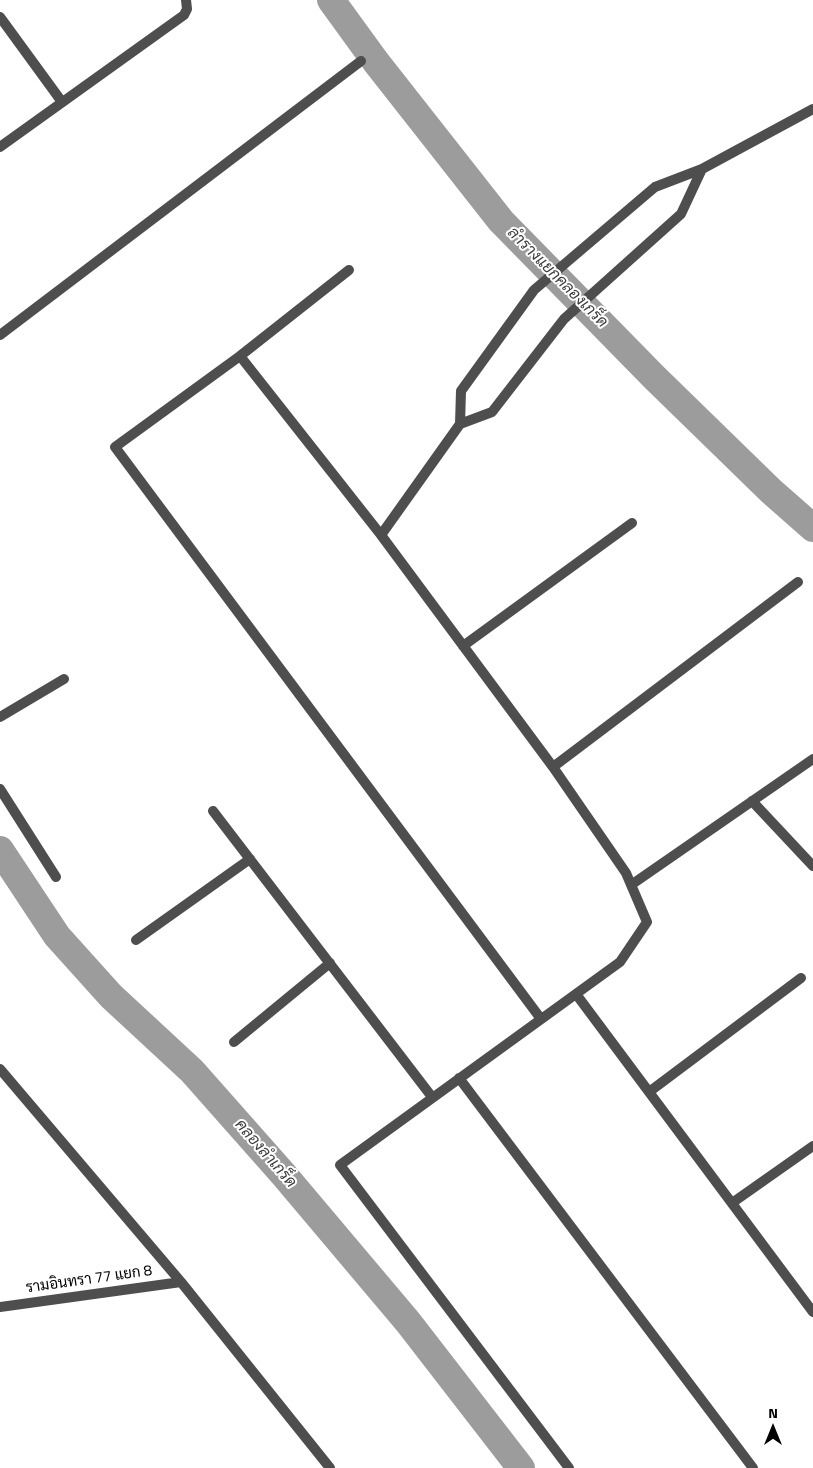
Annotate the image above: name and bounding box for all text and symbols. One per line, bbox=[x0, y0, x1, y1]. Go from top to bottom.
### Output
water label: ลำรางแยกคลองเกร็ด bbox=[503, 224, 611, 332]
water label: คลองลำเกร็ด bbox=[230, 1116, 300, 1192]
street label: รามอินทรา 77 แยก 8 bbox=[25, 1262, 153, 1298]
text: N bbox=[768, 1402, 778, 1423]
north arrow bbox=[748, 1403, 798, 1453]

